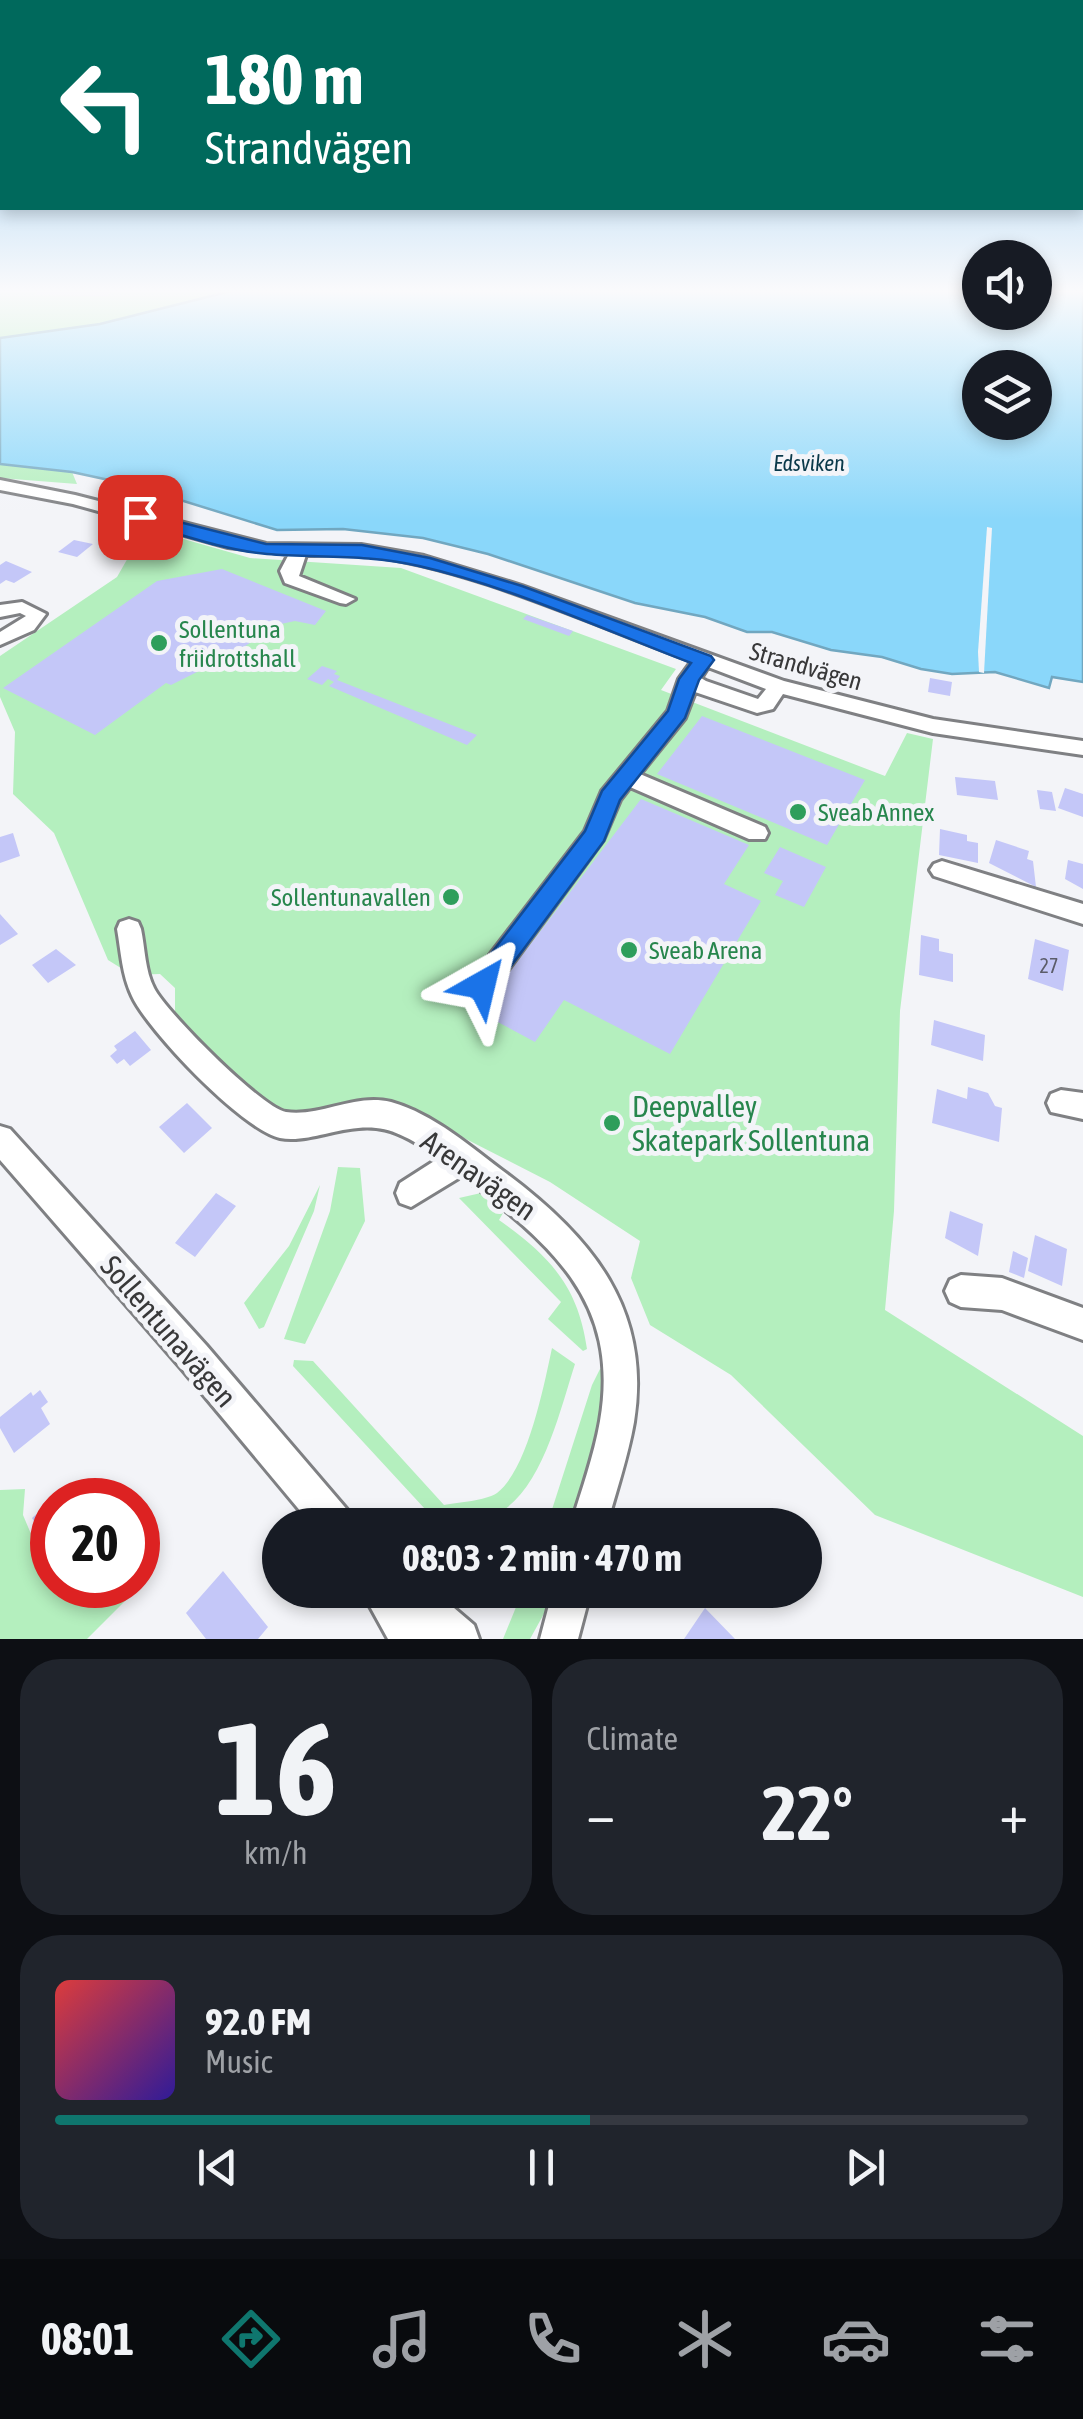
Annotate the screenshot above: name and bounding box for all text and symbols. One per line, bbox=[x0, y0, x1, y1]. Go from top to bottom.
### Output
text: 180 m bbox=[205, 39, 364, 119]
icon: left bbox=[40, 40, 170, 170]
text: Strandvägen bbox=[205, 122, 413, 174]
map controls bbox=[962, 240, 1052, 440]
button: sound bbox=[962, 240, 1052, 330]
button: layers bbox=[962, 350, 1052, 440]
water label: Edsviken bbox=[773, 450, 845, 476]
pin bbox=[98, 475, 183, 560]
icon: arrive bbox=[113, 490, 168, 545]
place label: Sollentuna friidrottshall bbox=[179, 615, 296, 672]
marker: Sollentuna friidrottshall bbox=[148, 632, 170, 654]
street label: Strandvägen bbox=[747, 637, 865, 695]
place label: Sveab Annex bbox=[818, 798, 934, 826]
marker: Sveab Annex bbox=[787, 801, 809, 823]
place label: Sollentunavallen bbox=[271, 883, 431, 911]
marker: Sollentunavallen bbox=[440, 886, 462, 908]
position arrow bbox=[430, 933, 534, 1037]
place label: Sveab Arena bbox=[649, 936, 762, 964]
marker: Sveab Arena bbox=[618, 939, 640, 961]
house number: 27 bbox=[1040, 954, 1058, 977]
place label: Deepvalley Skatepark Sollentuna bbox=[632, 1089, 870, 1157]
marker: Deepvalley Skatepark Sollentuna bbox=[601, 1112, 623, 1134]
street label: Arenavägen bbox=[415, 1123, 543, 1227]
street label: Sollentunavägen bbox=[94, 1249, 244, 1413]
speed limit sign: 20 bbox=[30, 1478, 160, 1608]
text: 08:03 · 2 min · 470 m bbox=[402, 1536, 682, 1579]
text: 16 bbox=[215, 1694, 337, 1843]
text: Climate bbox=[587, 1720, 678, 1757]
text: 22° bbox=[762, 1770, 853, 1856]
text: − bbox=[587, 1782, 615, 1845]
text: + bbox=[999, 1782, 1028, 1845]
text: km/h bbox=[244, 1834, 307, 1871]
text: 92.0 FM bbox=[205, 2000, 311, 2043]
text: Music bbox=[205, 2043, 272, 2080]
icon: previous bbox=[190, 2140, 245, 2195]
icon: pause bbox=[514, 2140, 569, 2195]
icon: next bbox=[838, 2140, 893, 2195]
icon: directions bbox=[216, 2304, 286, 2374]
icon: music bbox=[367, 2304, 437, 2374]
icon: phone bbox=[518, 2304, 588, 2374]
icon: climate bbox=[670, 2304, 740, 2374]
icon: car bbox=[821, 2304, 891, 2374]
icon: filters bbox=[972, 2304, 1042, 2374]
text: 08:01 bbox=[41, 2313, 134, 2365]

